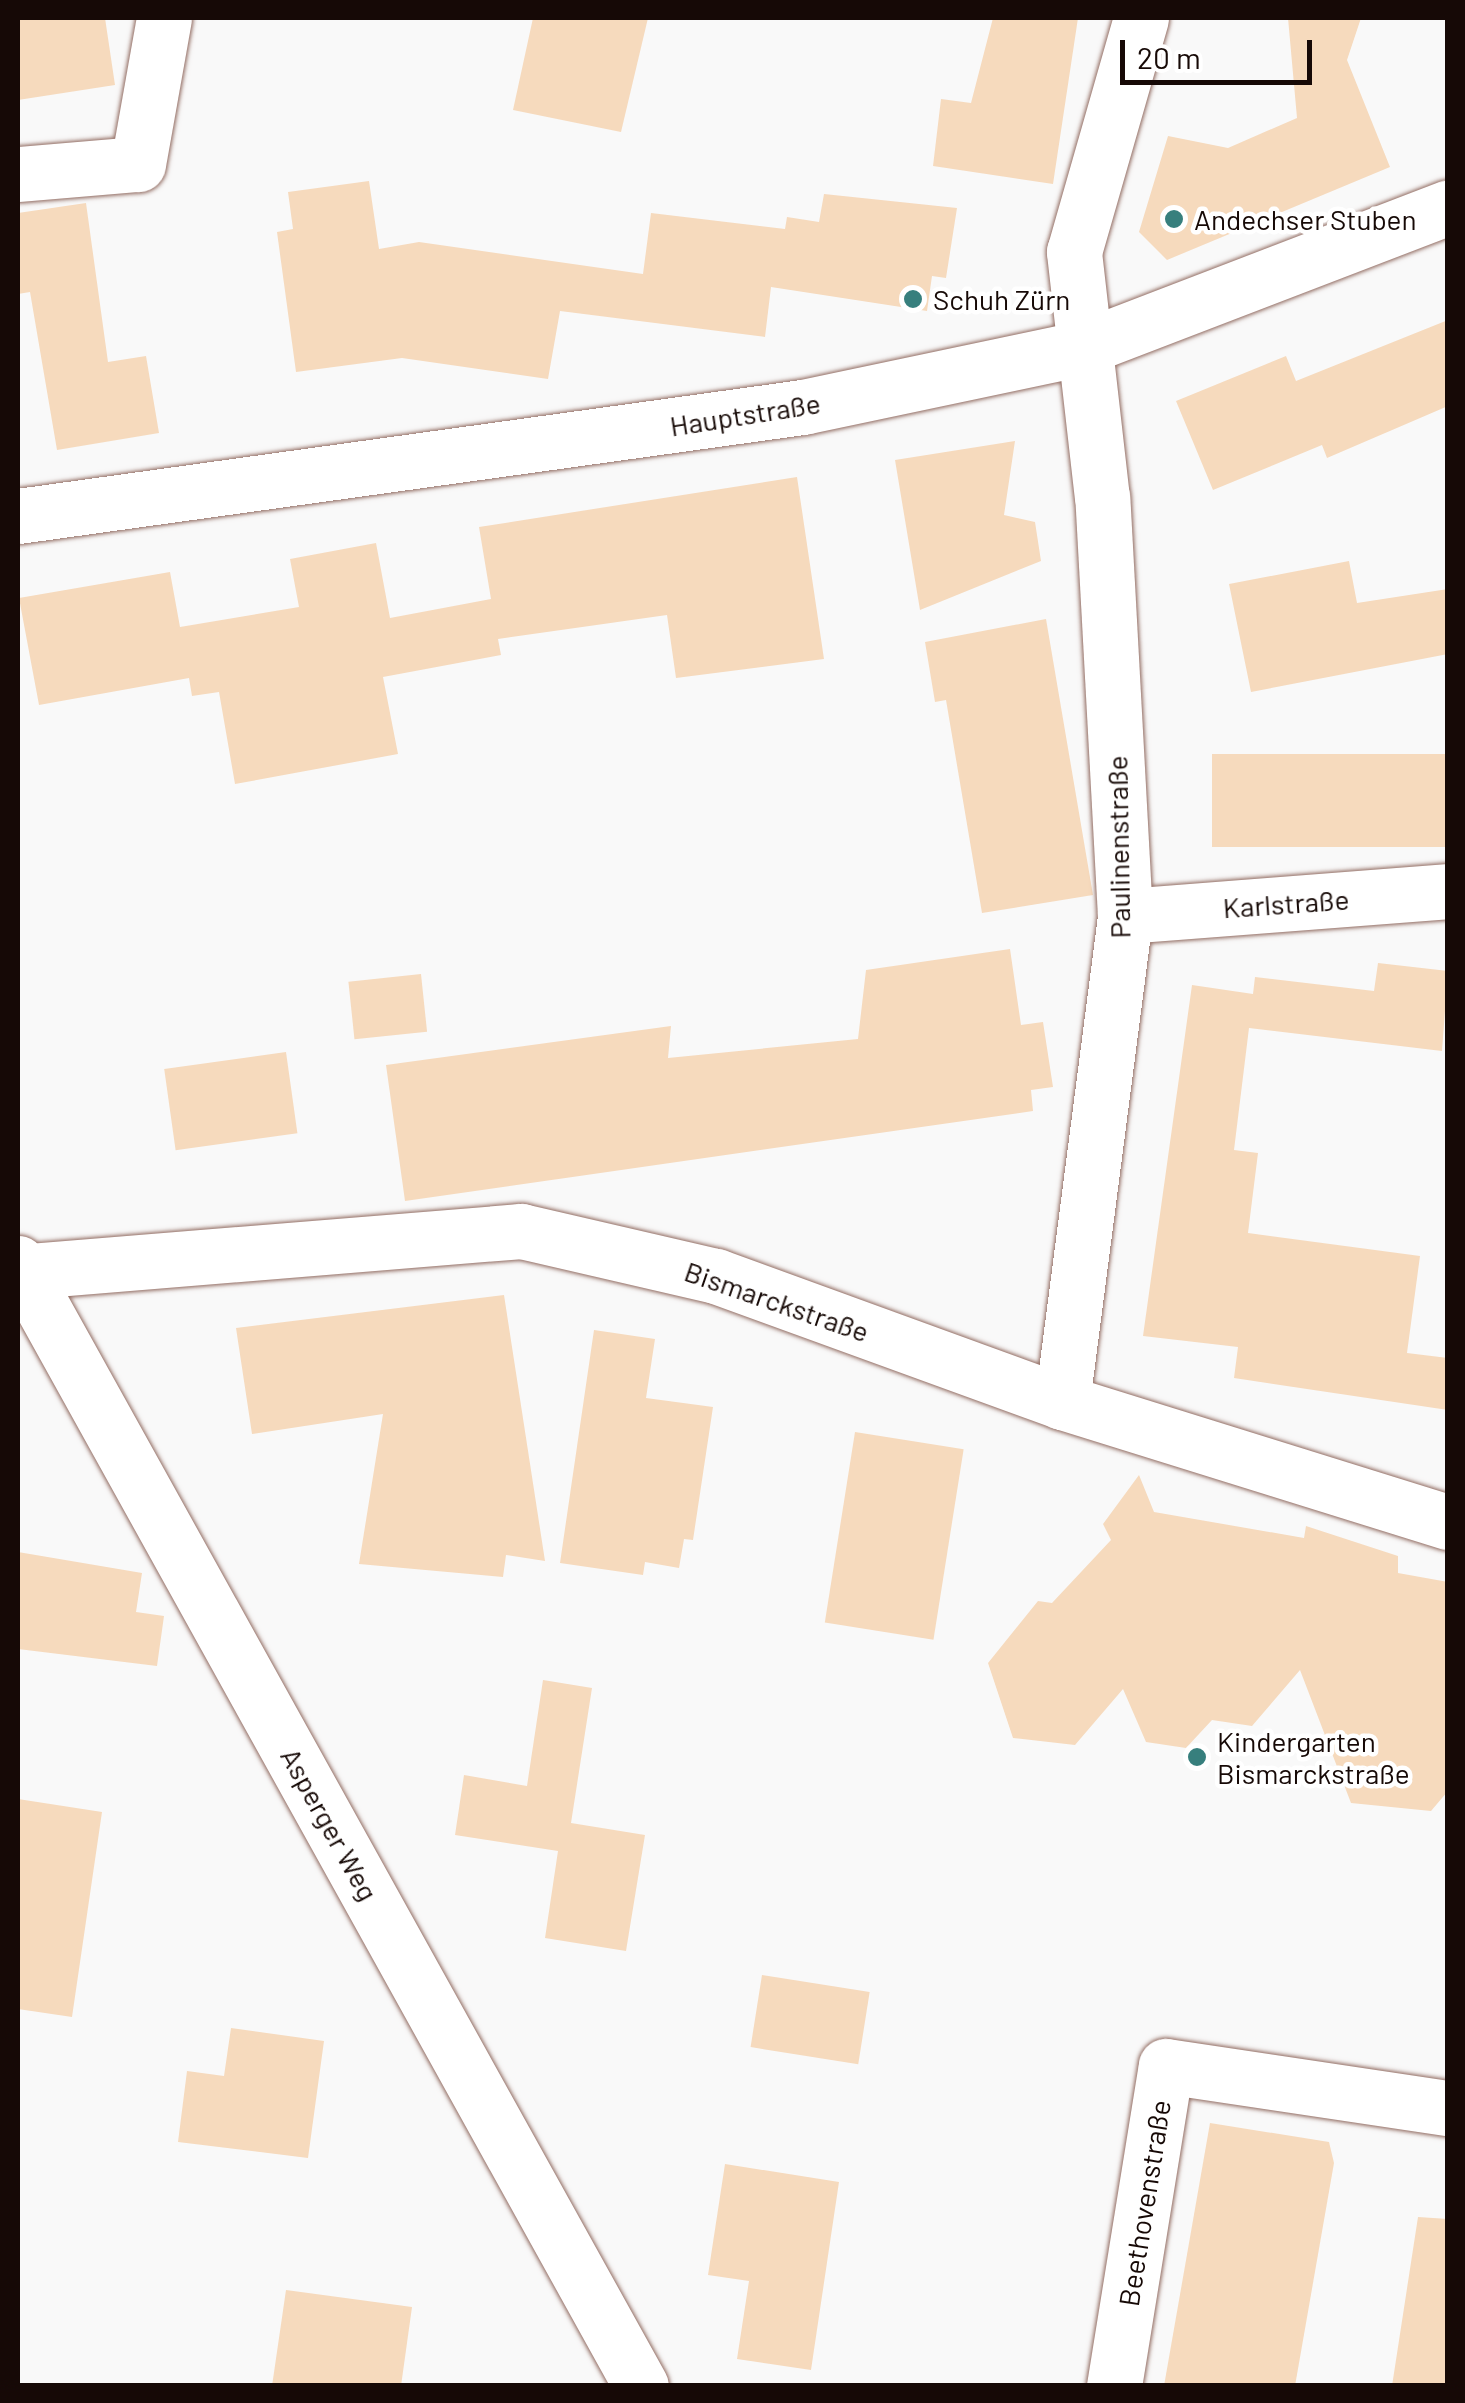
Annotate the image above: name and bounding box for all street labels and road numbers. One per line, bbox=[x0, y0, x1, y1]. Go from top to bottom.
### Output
street label: Hauptstraße bbox=[667, 386, 823, 442]
street label: Paulinenstraße bbox=[1100, 755, 1136, 939]
street label: Karlstraße bbox=[1222, 882, 1350, 924]
street label: Bismarckstraße bbox=[680, 1254, 874, 1348]
street label: Asperger Weg bbox=[274, 1742, 386, 1906]
street label: Beethovenstraße bbox=[1111, 2097, 1177, 2309]

